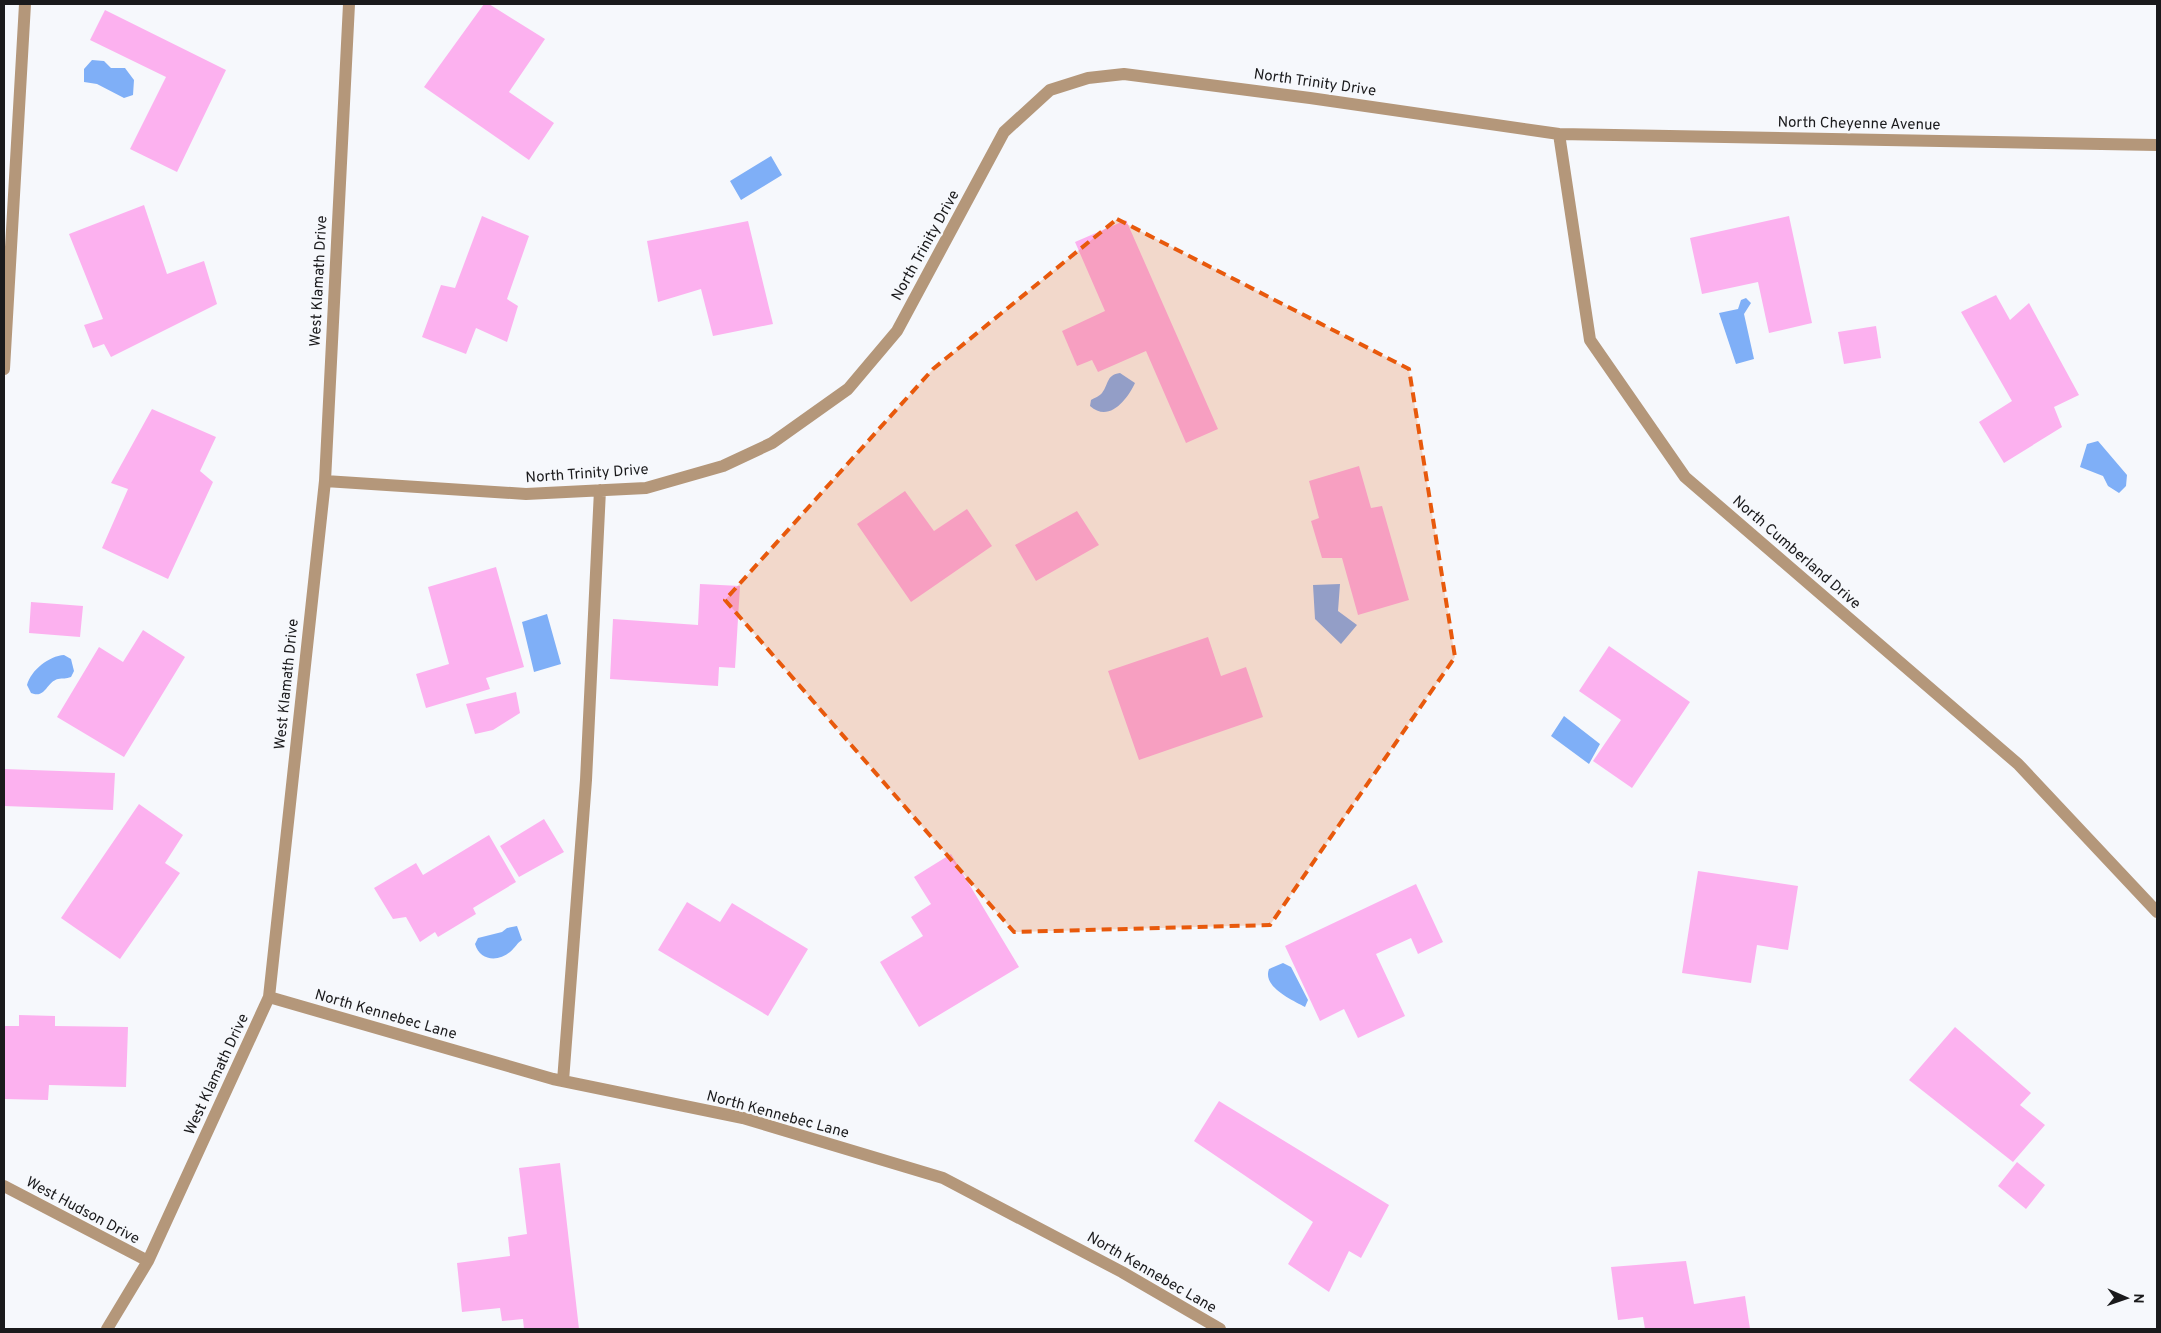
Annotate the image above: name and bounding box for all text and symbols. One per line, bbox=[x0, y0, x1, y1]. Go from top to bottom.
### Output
street label: North Trinity Drive bbox=[1252, 65, 1377, 101]
street label: North Cheyenne Avenue bbox=[1777, 114, 1941, 135]
street label: North Trinity Drive bbox=[888, 187, 965, 304]
street label: West Klamath Drive bbox=[307, 215, 332, 347]
street label: North Trinity Drive bbox=[525, 461, 649, 488]
street label: North Cumberland Drive bbox=[1728, 492, 1864, 614]
street label: West Klamath Drive bbox=[271, 618, 304, 751]
street label: North Kennebec Lane bbox=[312, 986, 459, 1045]
street label: West Klamath Drive bbox=[181, 1011, 254, 1138]
street label: North Kennebec Lane bbox=[704, 1087, 851, 1144]
street label: West Hudson Drive bbox=[22, 1173, 143, 1249]
street label: North Kennebec Lane bbox=[1083, 1228, 1220, 1318]
north arrow bbox=[2101, 1273, 2151, 1323]
text: N bbox=[2129, 1293, 2146, 1304]

